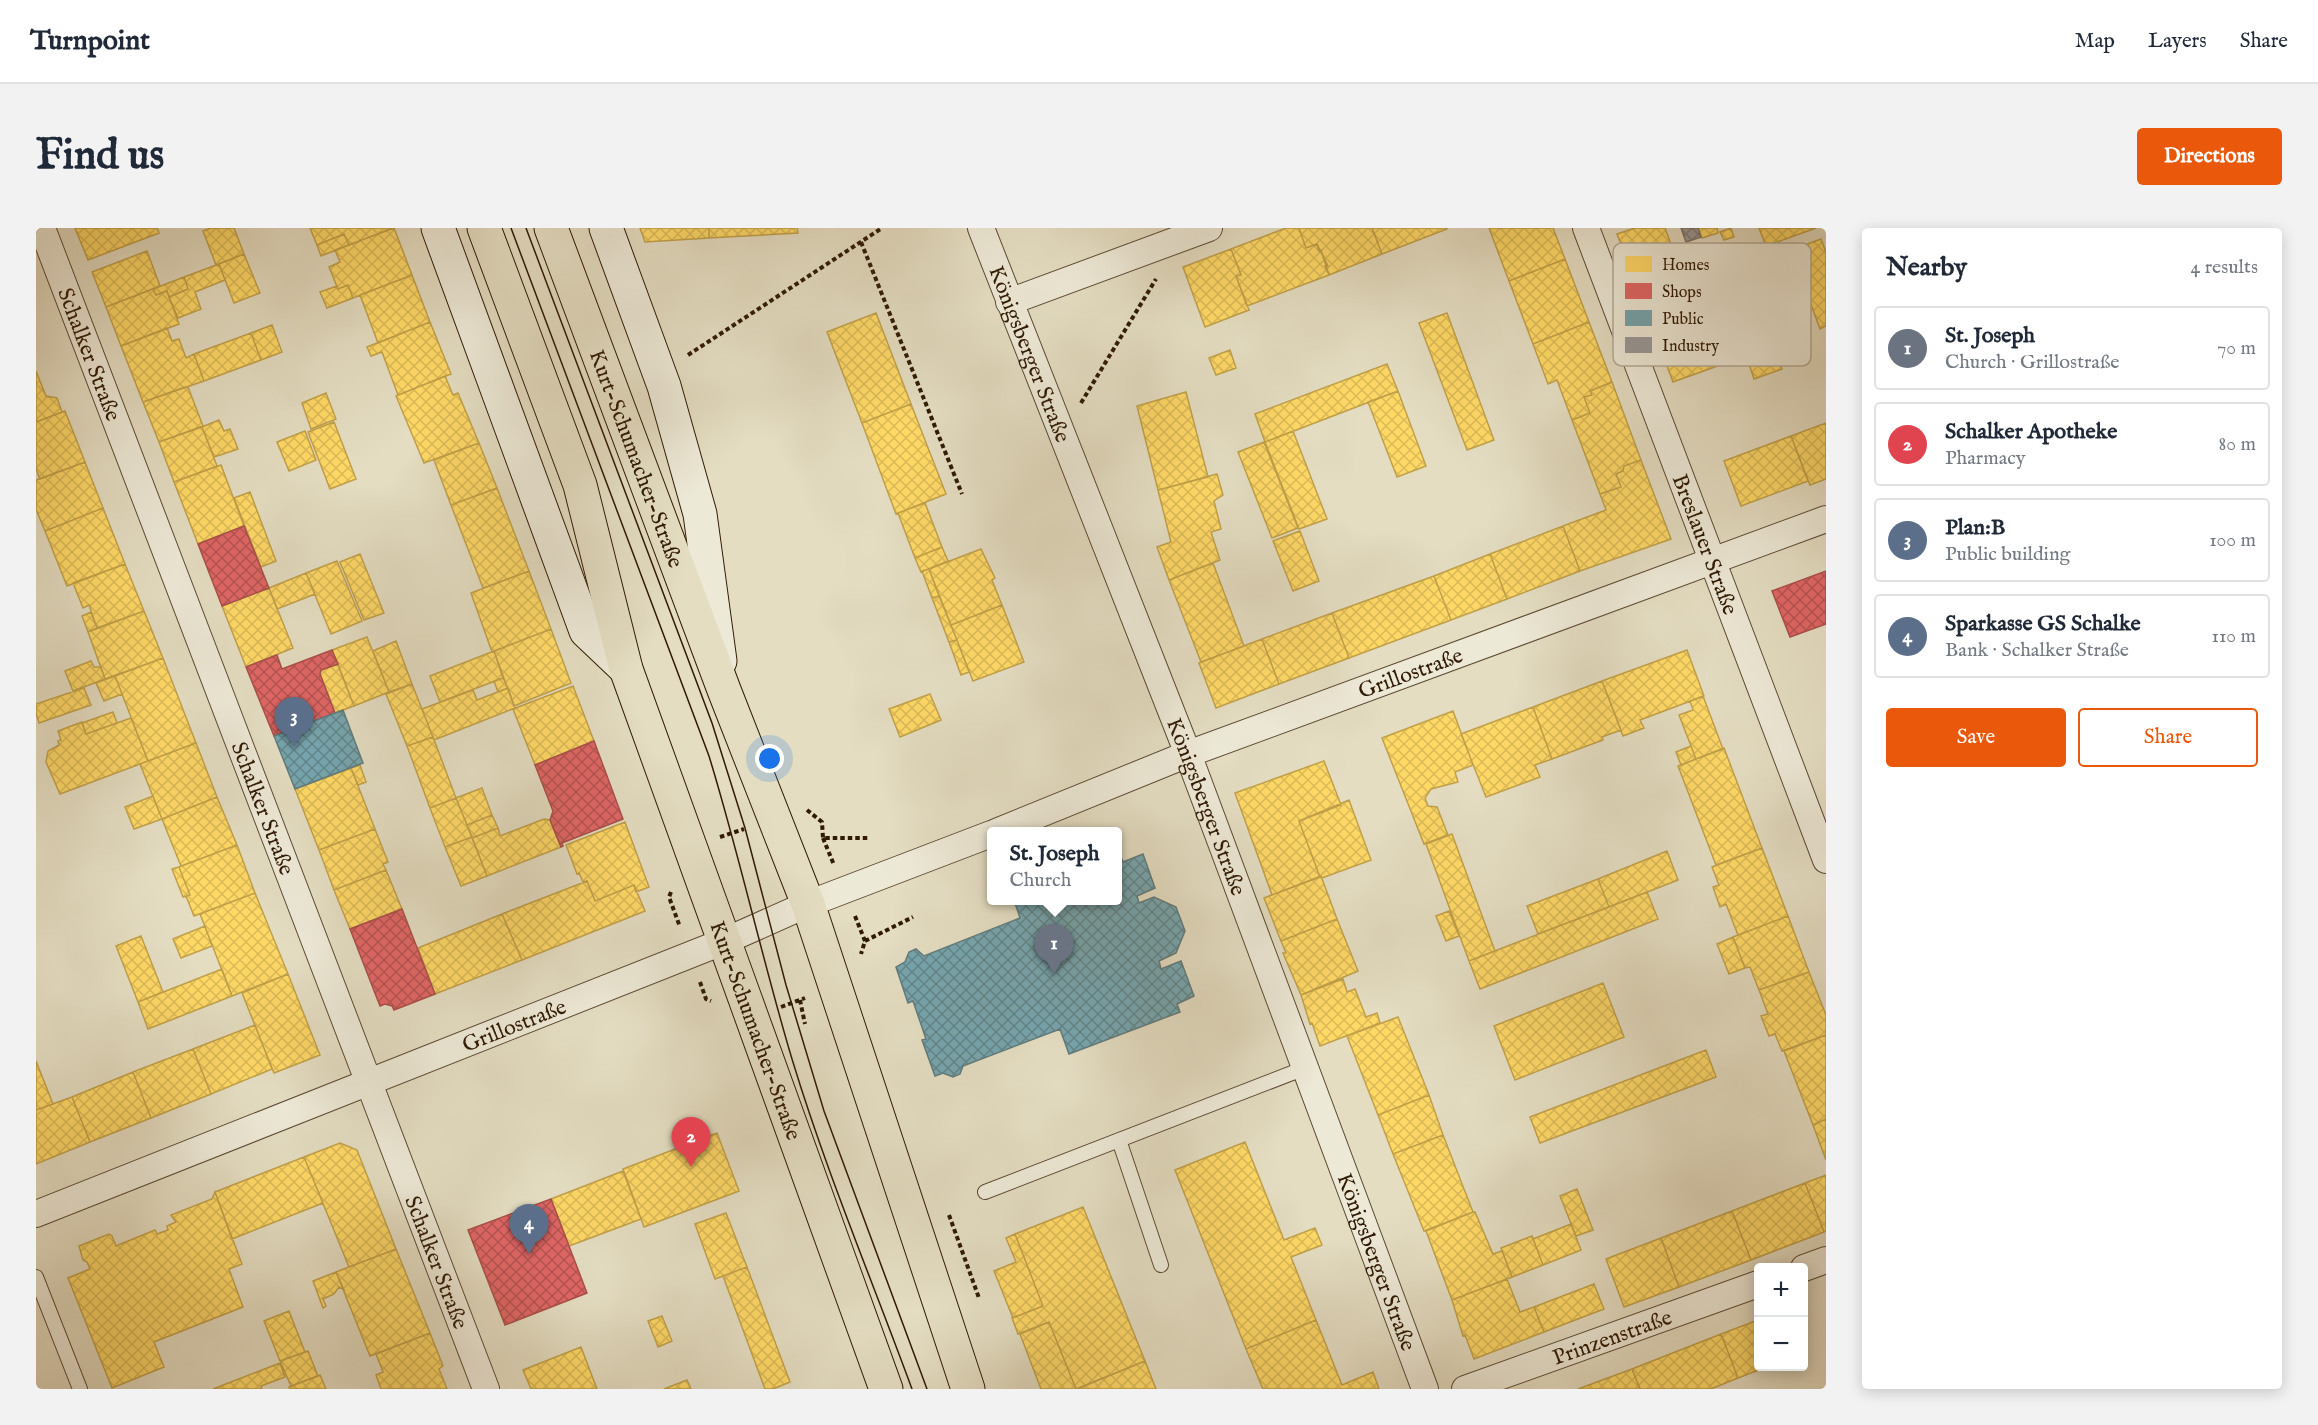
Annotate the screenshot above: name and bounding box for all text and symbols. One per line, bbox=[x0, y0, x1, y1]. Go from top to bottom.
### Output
text: Turnpoint bbox=[30, 24, 150, 59]
text: Map bbox=[2075, 28, 2115, 55]
text: Layers bbox=[2148, 28, 2207, 55]
text: Share bbox=[2240, 28, 2288, 55]
button: Directions bbox=[2137, 128, 2282, 185]
text: Find us bbox=[36, 130, 164, 183]
legend bbox=[1613, 243, 1811, 366]
text: Nearby bbox=[1886, 251, 1967, 284]
text: 4 results bbox=[2191, 255, 2258, 280]
text: Homes bbox=[1662, 256, 1710, 276]
street label: Königsberger Straße bbox=[981, 262, 1076, 447]
text: Shops bbox=[1662, 283, 1702, 303]
street label: Schalker Straße bbox=[50, 284, 127, 425]
text: Public bbox=[1662, 310, 1704, 330]
text: St. Joseph bbox=[1945, 322, 2035, 350]
text: 1 bbox=[1904, 336, 1911, 361]
text: 70 m bbox=[2217, 336, 2256, 361]
text: Industry bbox=[1662, 337, 1719, 357]
street label: Kurt-Schumacher-Straße bbox=[582, 346, 689, 572]
text: Church · Grillostraße bbox=[1945, 350, 2120, 375]
text: Schalker Apotheke bbox=[1945, 418, 2117, 446]
text: 2 bbox=[1903, 432, 1912, 457]
text: 80 m bbox=[2219, 432, 2256, 457]
text: Pharmacy bbox=[1945, 446, 2026, 471]
street label: Breslauer Straße bbox=[1665, 470, 1744, 619]
text: Plan:B bbox=[1945, 514, 2005, 542]
text: 3 bbox=[1904, 528, 1911, 553]
text: 100 m bbox=[2209, 528, 2256, 553]
text: Public building bbox=[1945, 542, 2070, 567]
text: Sparkasse GS Schalke bbox=[1945, 610, 2141, 638]
text: 4 bbox=[1903, 624, 1912, 649]
text: 110 m bbox=[2212, 624, 2256, 649]
text: Bank · Schalker Straße bbox=[1945, 638, 2129, 663]
street label: Grillostraße bbox=[1355, 642, 1467, 706]
pin: 3 bbox=[274, 698, 314, 747]
button: Save bbox=[1886, 708, 2066, 767]
button: Share bbox=[2078, 708, 2258, 767]
street label: Königsberger Straße bbox=[1159, 714, 1252, 900]
street label: Schalker Straße bbox=[224, 738, 300, 879]
your location bbox=[755, 744, 784, 773]
popup bbox=[987, 827, 1122, 905]
text: St. Joseph bbox=[1010, 840, 1099, 868]
text: Church bbox=[1010, 868, 1071, 893]
street label: Kurt-Schumacher-Straße bbox=[702, 918, 807, 1144]
pin: 1 bbox=[1034, 924, 1074, 974]
street label: Grillostraße bbox=[458, 993, 571, 1060]
pin: 2 bbox=[672, 1118, 710, 1167]
street label: Königsberger Straße bbox=[1330, 1169, 1421, 1355]
street label: Schalker Straße bbox=[397, 1192, 474, 1333]
pin: 4 bbox=[510, 1204, 548, 1254]
map controls bbox=[1754, 1263, 1808, 1371]
button: + bbox=[1754, 1263, 1808, 1317]
street label: Prinzenstraße bbox=[1549, 1304, 1676, 1372]
button: − bbox=[1754, 1317, 1808, 1371]

